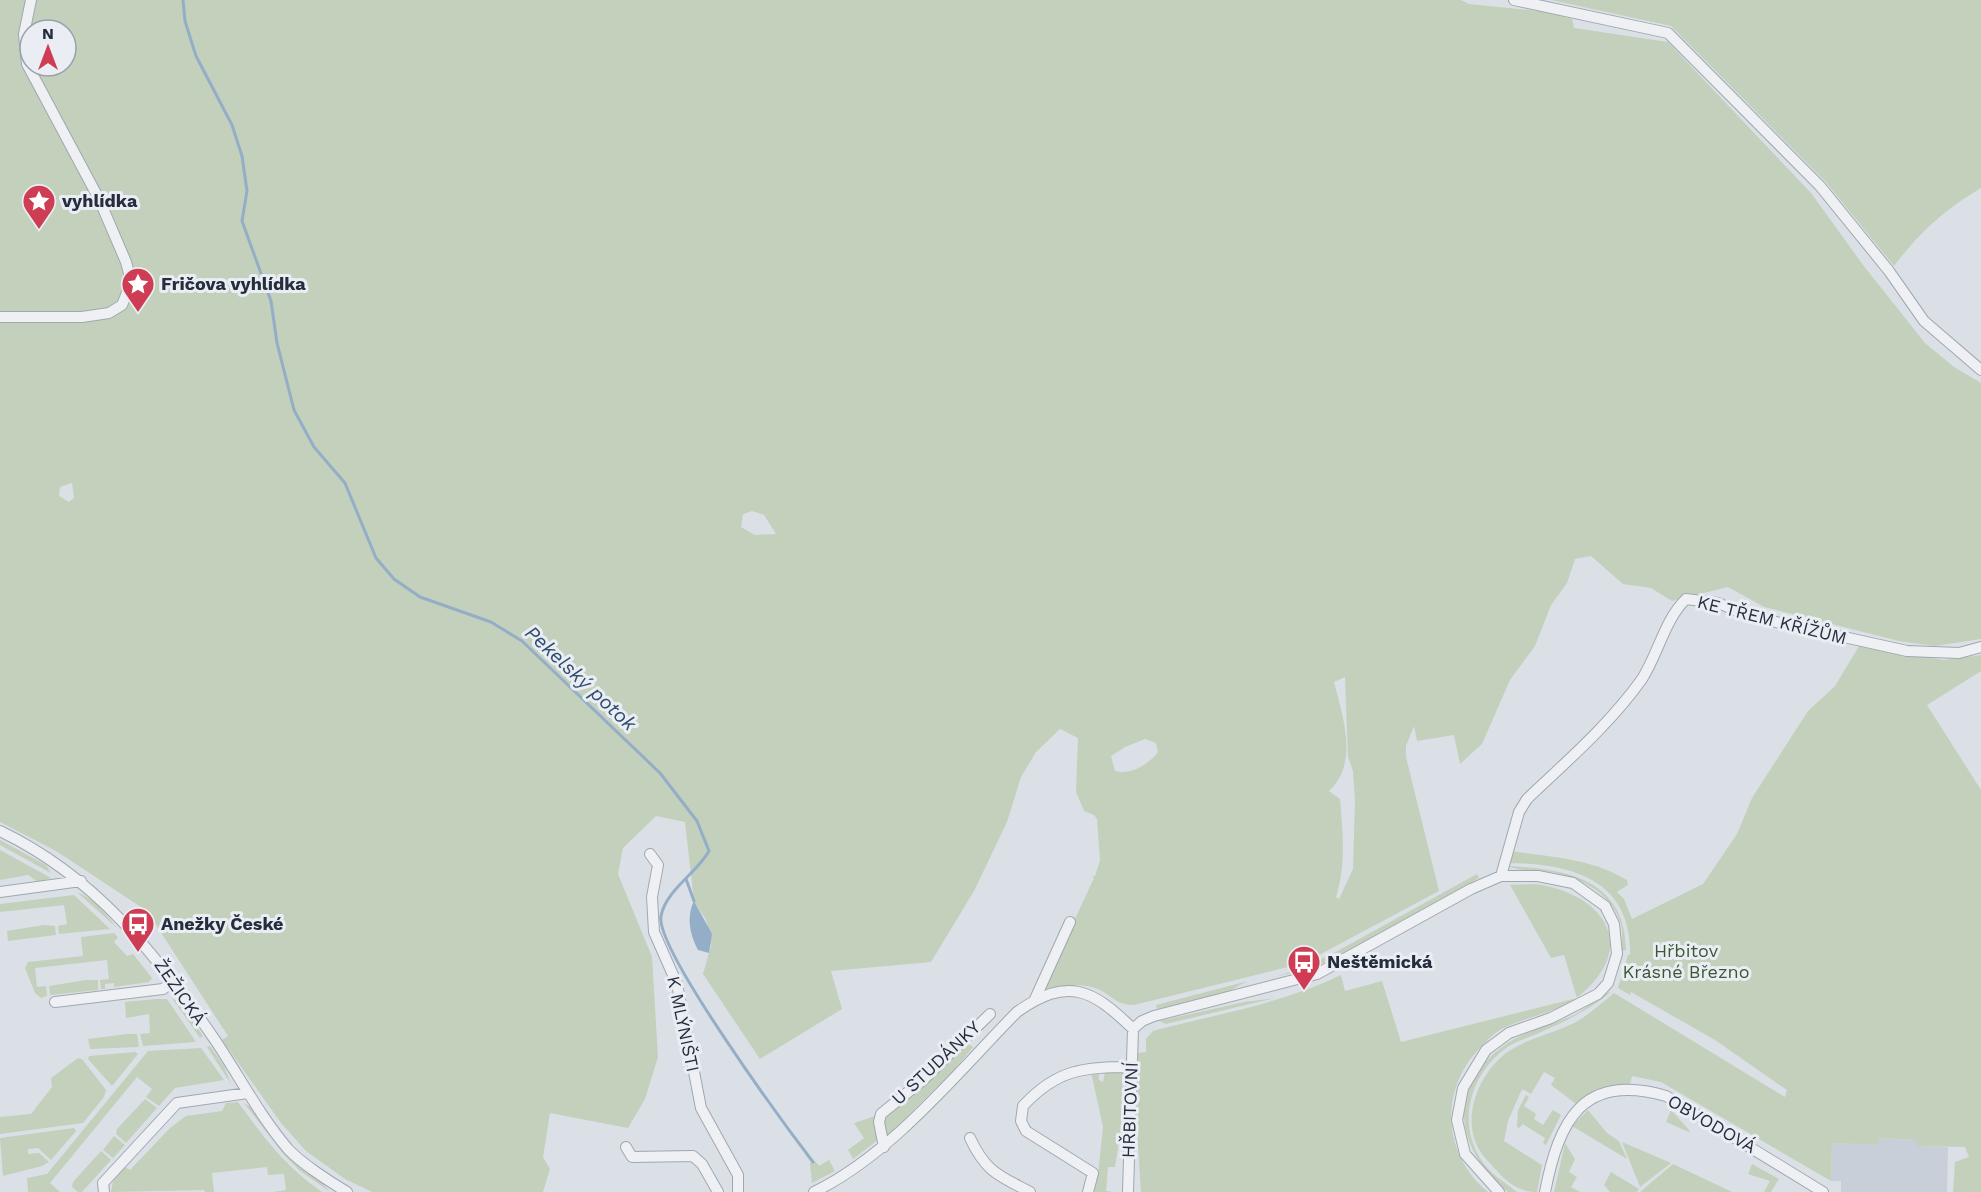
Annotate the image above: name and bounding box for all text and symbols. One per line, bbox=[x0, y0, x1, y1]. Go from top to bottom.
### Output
north arrow bbox=[18, 18, 78, 78]
text: N bbox=[42, 24, 54, 43]
place icon: vyhlídka bbox=[21, 183, 57, 230]
place label: vyhlídka bbox=[61, 190, 138, 211]
place icon: Fričova vyhlídka bbox=[120, 266, 156, 313]
place label: Fričova vyhlídka bbox=[161, 273, 306, 294]
street label: KE TŘEM KŘÍŽŮM bbox=[1695, 591, 1849, 648]
water label: Pekelský potok bbox=[520, 620, 642, 736]
bus stop icon: Anežky České bbox=[120, 906, 156, 953]
place label: Anežky České bbox=[161, 913, 284, 934]
park label: Hřbitov Krásné Březno bbox=[1623, 940, 1750, 982]
bus stop icon: Neštěmická bbox=[1286, 944, 1322, 991]
place label: Neštěmická bbox=[1327, 951, 1433, 972]
street label: ŽEŽICKÁ bbox=[150, 955, 211, 1029]
street label: K MLÝNIŠTI bbox=[663, 974, 704, 1074]
street label: U STUDÁNKY bbox=[887, 1016, 985, 1109]
street label: HŘBITOVNÍ bbox=[1117, 1062, 1142, 1158]
street label: OBVODOVÁ bbox=[1664, 1090, 1760, 1157]

